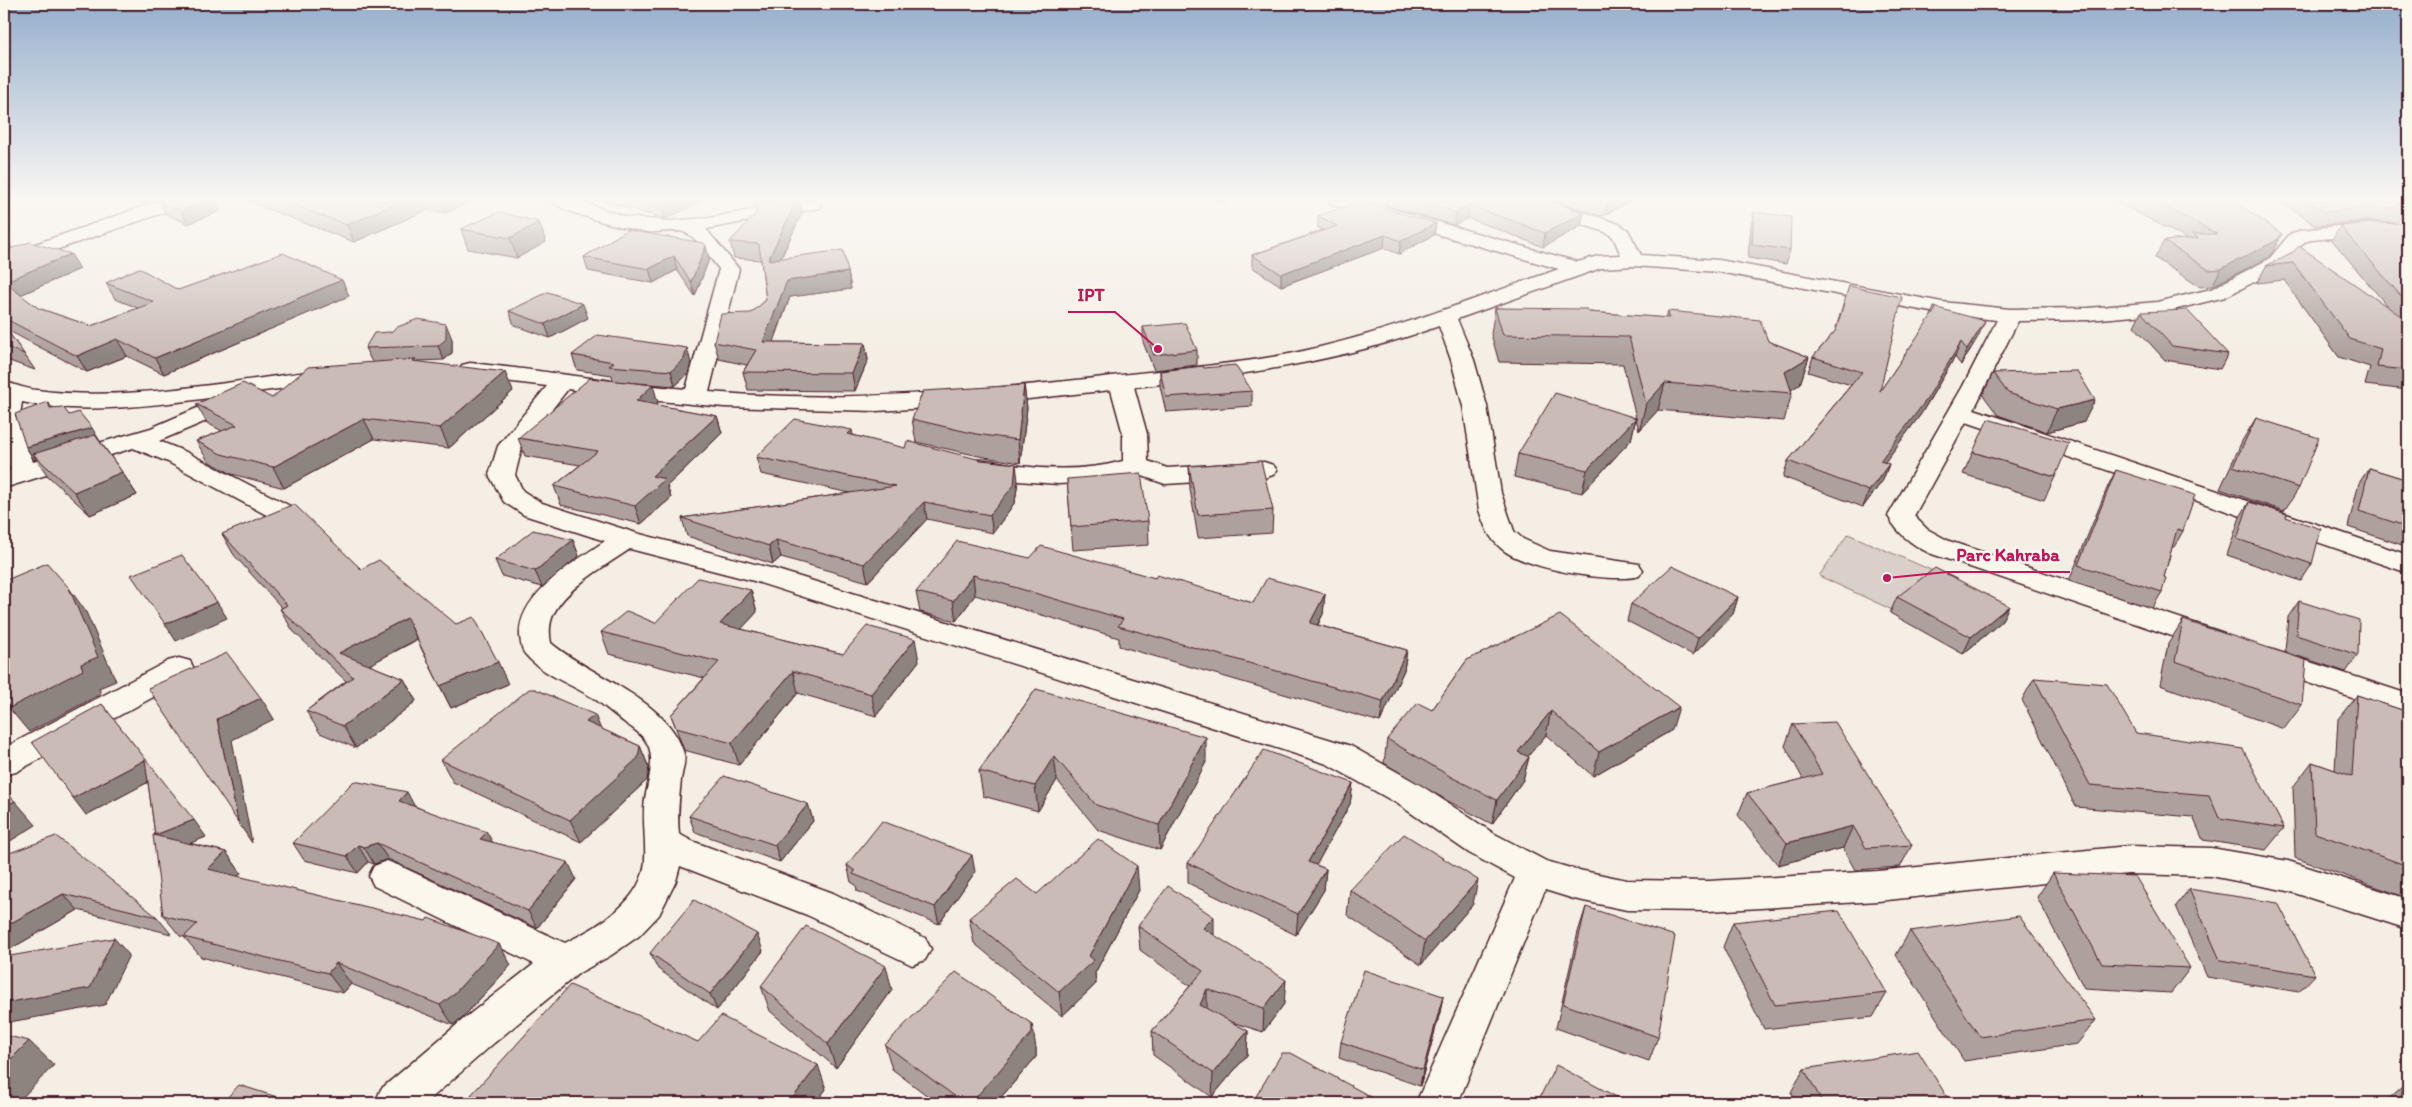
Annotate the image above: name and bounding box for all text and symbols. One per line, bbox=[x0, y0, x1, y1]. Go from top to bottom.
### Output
callout: IPT bbox=[1068, 279, 1115, 312]
text: IPT bbox=[1077, 284, 1105, 306]
callout: Parc Kahraba bbox=[1947, 539, 2070, 572]
text: Parc Kahraba bbox=[1956, 544, 2060, 566]

